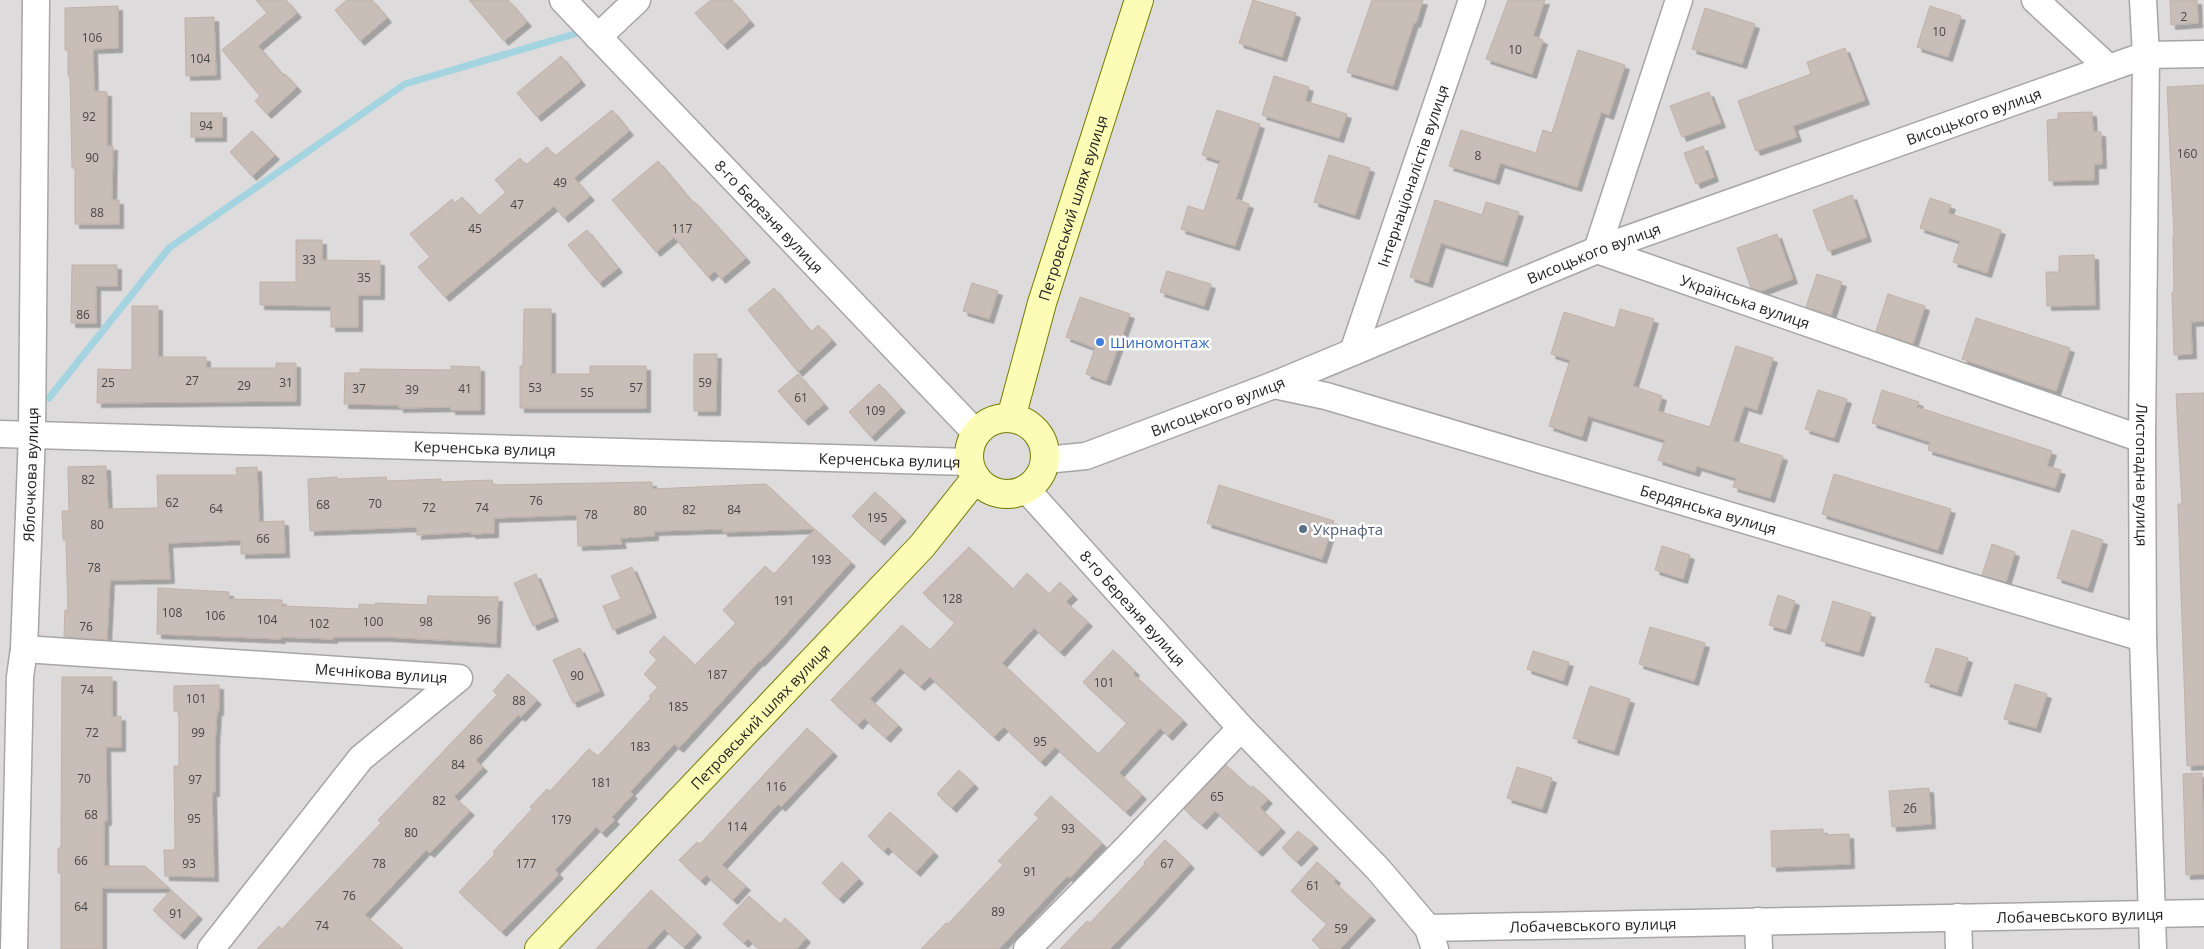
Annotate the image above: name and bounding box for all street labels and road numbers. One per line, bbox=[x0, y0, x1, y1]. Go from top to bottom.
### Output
street label: Інтернаціоналістів вулиця bbox=[1372, 82, 1453, 270]
street label: Висоцького вулиця bbox=[1903, 83, 2044, 149]
street label: Петровський шлях вулиця bbox=[1033, 112, 1112, 303]
street label: 8-го Березня вулиця bbox=[711, 156, 828, 277]
street label: Висоцького вулиця bbox=[1524, 218, 1663, 288]
street label: Українська вулиця bbox=[1678, 270, 1813, 333]
street label: Висоцького вулиця bbox=[1148, 372, 1288, 441]
street label: Листопадна вулиця bbox=[2132, 403, 2153, 547]
street label: Яблочкова вулиця bbox=[18, 407, 42, 542]
street label: Керченська вулиця bbox=[414, 436, 556, 460]
street label: Керченська вулиця bbox=[818, 448, 961, 472]
street label: Бердянська вулиця bbox=[1638, 480, 1779, 539]
street label: 8-го Березня вулиця bbox=[1076, 546, 1190, 670]
street label: Петровський шлях вулиця bbox=[686, 639, 834, 794]
street label: Мєчнікова вулиця bbox=[314, 658, 448, 687]
street label: Лобачевського вулиця bbox=[1996, 904, 2164, 927]
street label: Лобачевського вулиця bbox=[1509, 913, 1677, 936]

